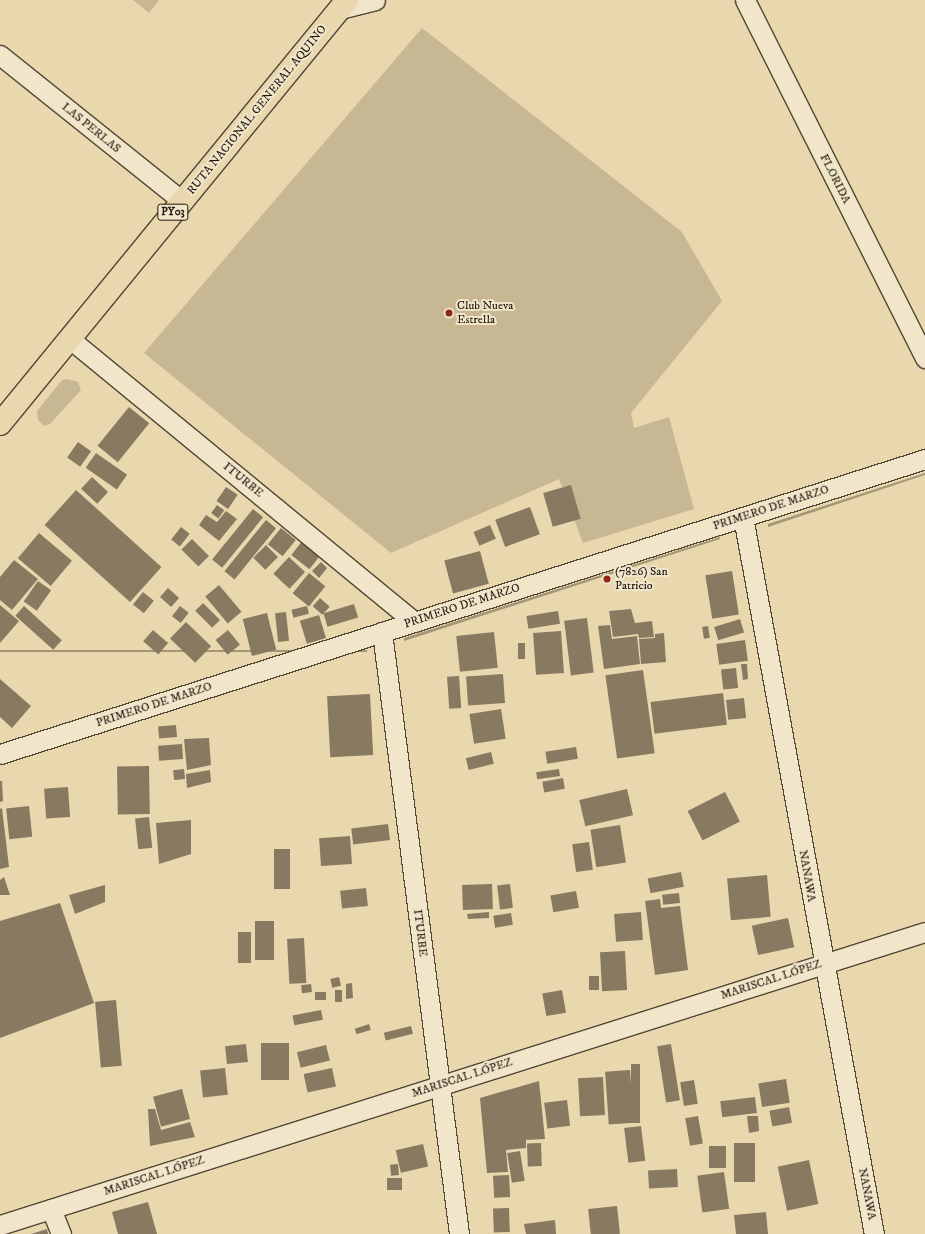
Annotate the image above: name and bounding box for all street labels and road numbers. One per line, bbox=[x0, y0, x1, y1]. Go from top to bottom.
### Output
street label: RUTA NACIONAL GENERAL AQUINO bbox=[184, 22, 330, 198]
street label: LAS PERLAS bbox=[59, 100, 123, 156]
street label: FLORIDA bbox=[816, 152, 854, 206]
road number: PY03 bbox=[157, 203, 189, 221]
street label: ITURBE bbox=[220, 459, 266, 501]
street label: PRIMERO DE MARZO bbox=[711, 482, 831, 534]
street label: PRIMERO DE MARZO bbox=[402, 580, 522, 632]
street label: PRIMERO DE MARZO bbox=[94, 679, 214, 731]
street label: NANAWA bbox=[795, 849, 819, 903]
street label: ITURBE bbox=[410, 909, 430, 957]
street label: MARISCAL LÓPEZ bbox=[719, 957, 823, 1003]
street label: MARISCAL LÓPEZ bbox=[410, 1055, 514, 1101]
street label: MARISCAL LÓPEZ bbox=[102, 1153, 206, 1199]
street label: NANAWA bbox=[855, 1167, 879, 1221]

